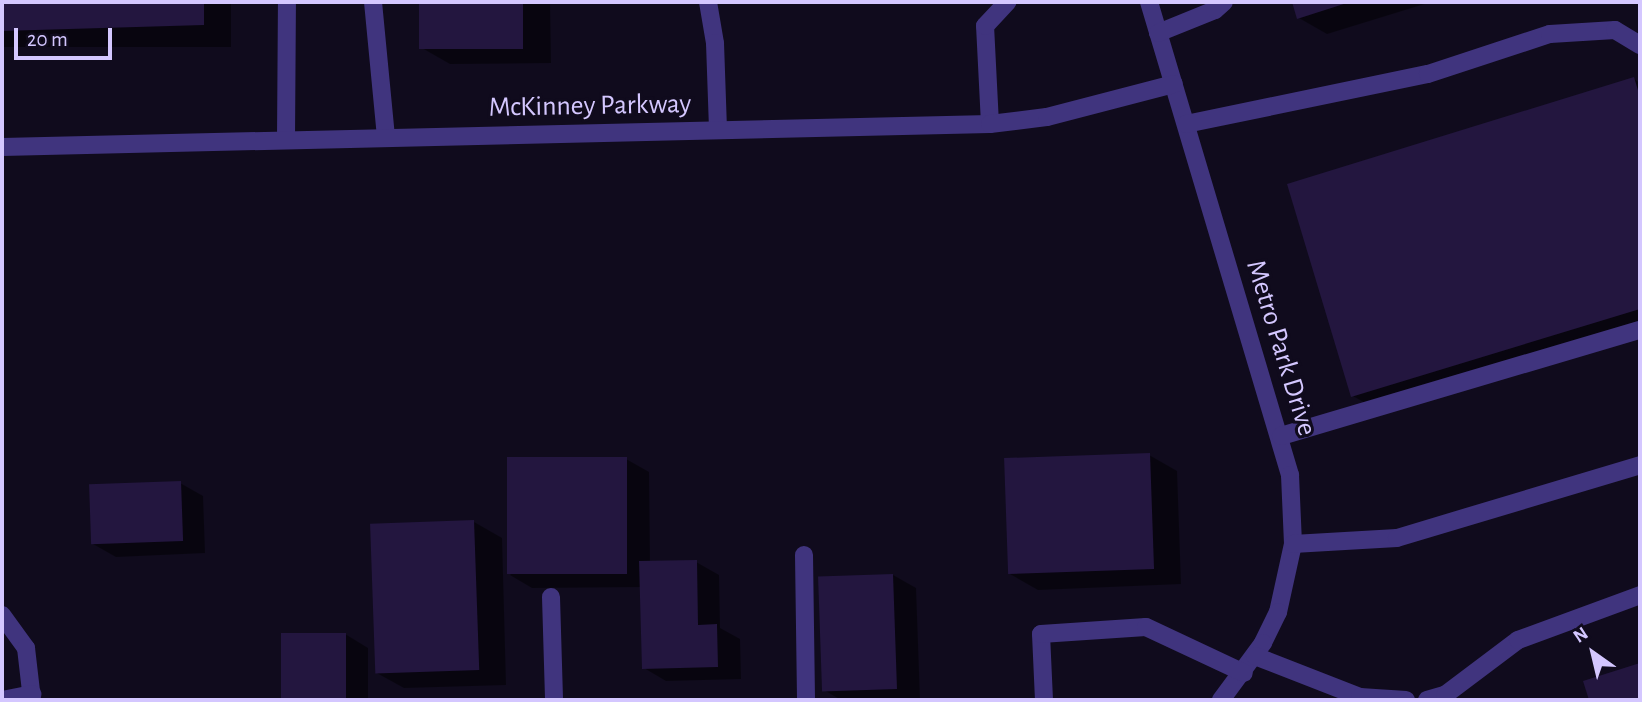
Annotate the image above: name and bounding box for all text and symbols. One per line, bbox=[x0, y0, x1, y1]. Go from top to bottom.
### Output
scale bar bbox=[18, 14, 116, 58]
text: 20 m bbox=[27, 29, 68, 50]
street label: McKinney Parkway bbox=[488, 87, 692, 125]
street label: Metro Park Drive bbox=[1238, 256, 1324, 440]
north arrow bbox=[1558, 618, 1628, 688]
text: N bbox=[1570, 624, 1592, 647]

